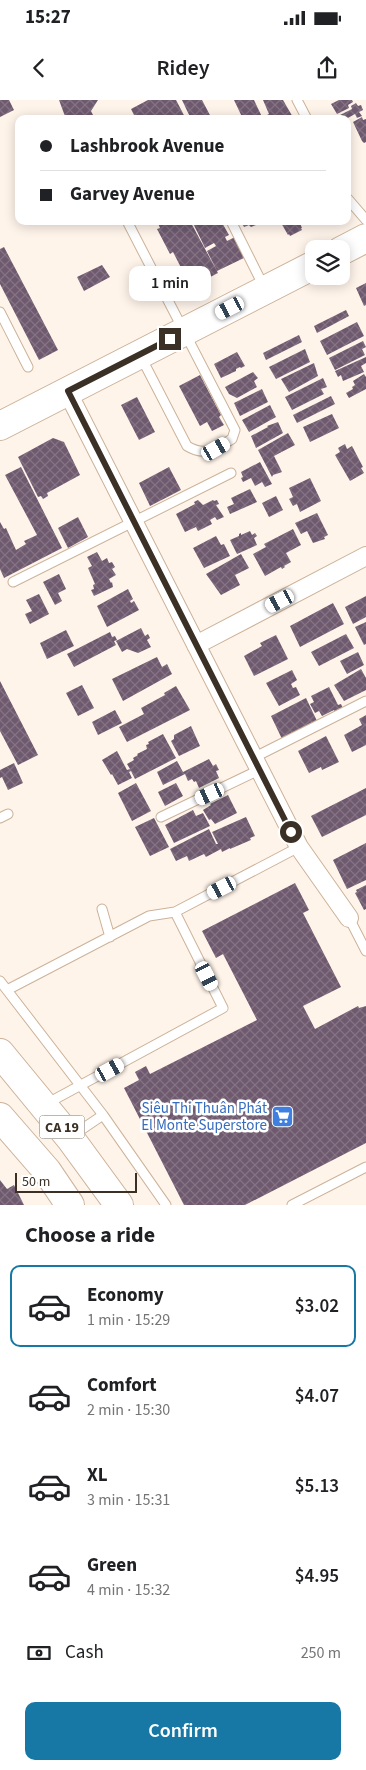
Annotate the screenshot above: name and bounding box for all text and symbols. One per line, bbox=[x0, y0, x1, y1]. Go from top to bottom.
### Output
text: 15:27 bbox=[25, 4, 71, 31]
text: Ridey bbox=[156, 52, 210, 84]
icon: back bbox=[25, 54, 53, 82]
icon: share bbox=[313, 54, 341, 82]
text: Lashbrook Avenue bbox=[70, 133, 224, 160]
text: Garvey Avenue bbox=[70, 181, 195, 208]
map controls bbox=[305, 240, 350, 285]
button: layers bbox=[305, 240, 350, 285]
callout: 1 min bbox=[129, 266, 211, 302]
text: 1 min bbox=[151, 272, 189, 294]
car bbox=[213, 295, 246, 321]
route end bbox=[159, 328, 181, 350]
car bbox=[199, 435, 232, 463]
car bbox=[263, 587, 296, 615]
car bbox=[193, 781, 226, 807]
route start bbox=[280, 821, 302, 843]
car bbox=[205, 875, 238, 901]
car bbox=[193, 959, 220, 993]
car bbox=[93, 1056, 126, 1084]
place label: Siêu Thi Thuân Phát El Monte Superstore bbox=[141, 1098, 267, 1136]
supermarket icon: Siêu Thi Thuân Phát El Monte Superstore bbox=[271, 1105, 295, 1129]
road number: CA 19 bbox=[40, 1116, 84, 1138]
scale bar bbox=[15, 1170, 138, 1193]
text: 50 m bbox=[22, 1172, 50, 1192]
text: Choose a ride bbox=[25, 1219, 155, 1251]
text: Economy bbox=[87, 1282, 164, 1309]
icon: car bbox=[27, 1284, 72, 1329]
text: $3.02 bbox=[295, 1293, 339, 1320]
text: 1 min · 15:29 bbox=[87, 1309, 170, 1331]
text: Comfort bbox=[87, 1372, 157, 1399]
icon: car bbox=[27, 1374, 72, 1419]
text: $4.07 bbox=[295, 1383, 339, 1410]
text: 2 min · 15:30 bbox=[87, 1399, 170, 1421]
text: XL bbox=[87, 1462, 108, 1489]
icon: car bbox=[27, 1464, 72, 1509]
text: $5.13 bbox=[295, 1473, 339, 1500]
text: 3 min · 15:31 bbox=[87, 1489, 170, 1511]
text: Green bbox=[87, 1552, 137, 1579]
icon: car bbox=[27, 1554, 72, 1599]
text: $4.95 bbox=[295, 1563, 339, 1590]
text: 4 min · 15:32 bbox=[87, 1579, 170, 1601]
icon: cash bbox=[25, 1639, 53, 1667]
text: Cash bbox=[65, 1639, 104, 1666]
text: 250 m bbox=[301, 1642, 341, 1664]
button: Confirm bbox=[25, 1702, 341, 1760]

